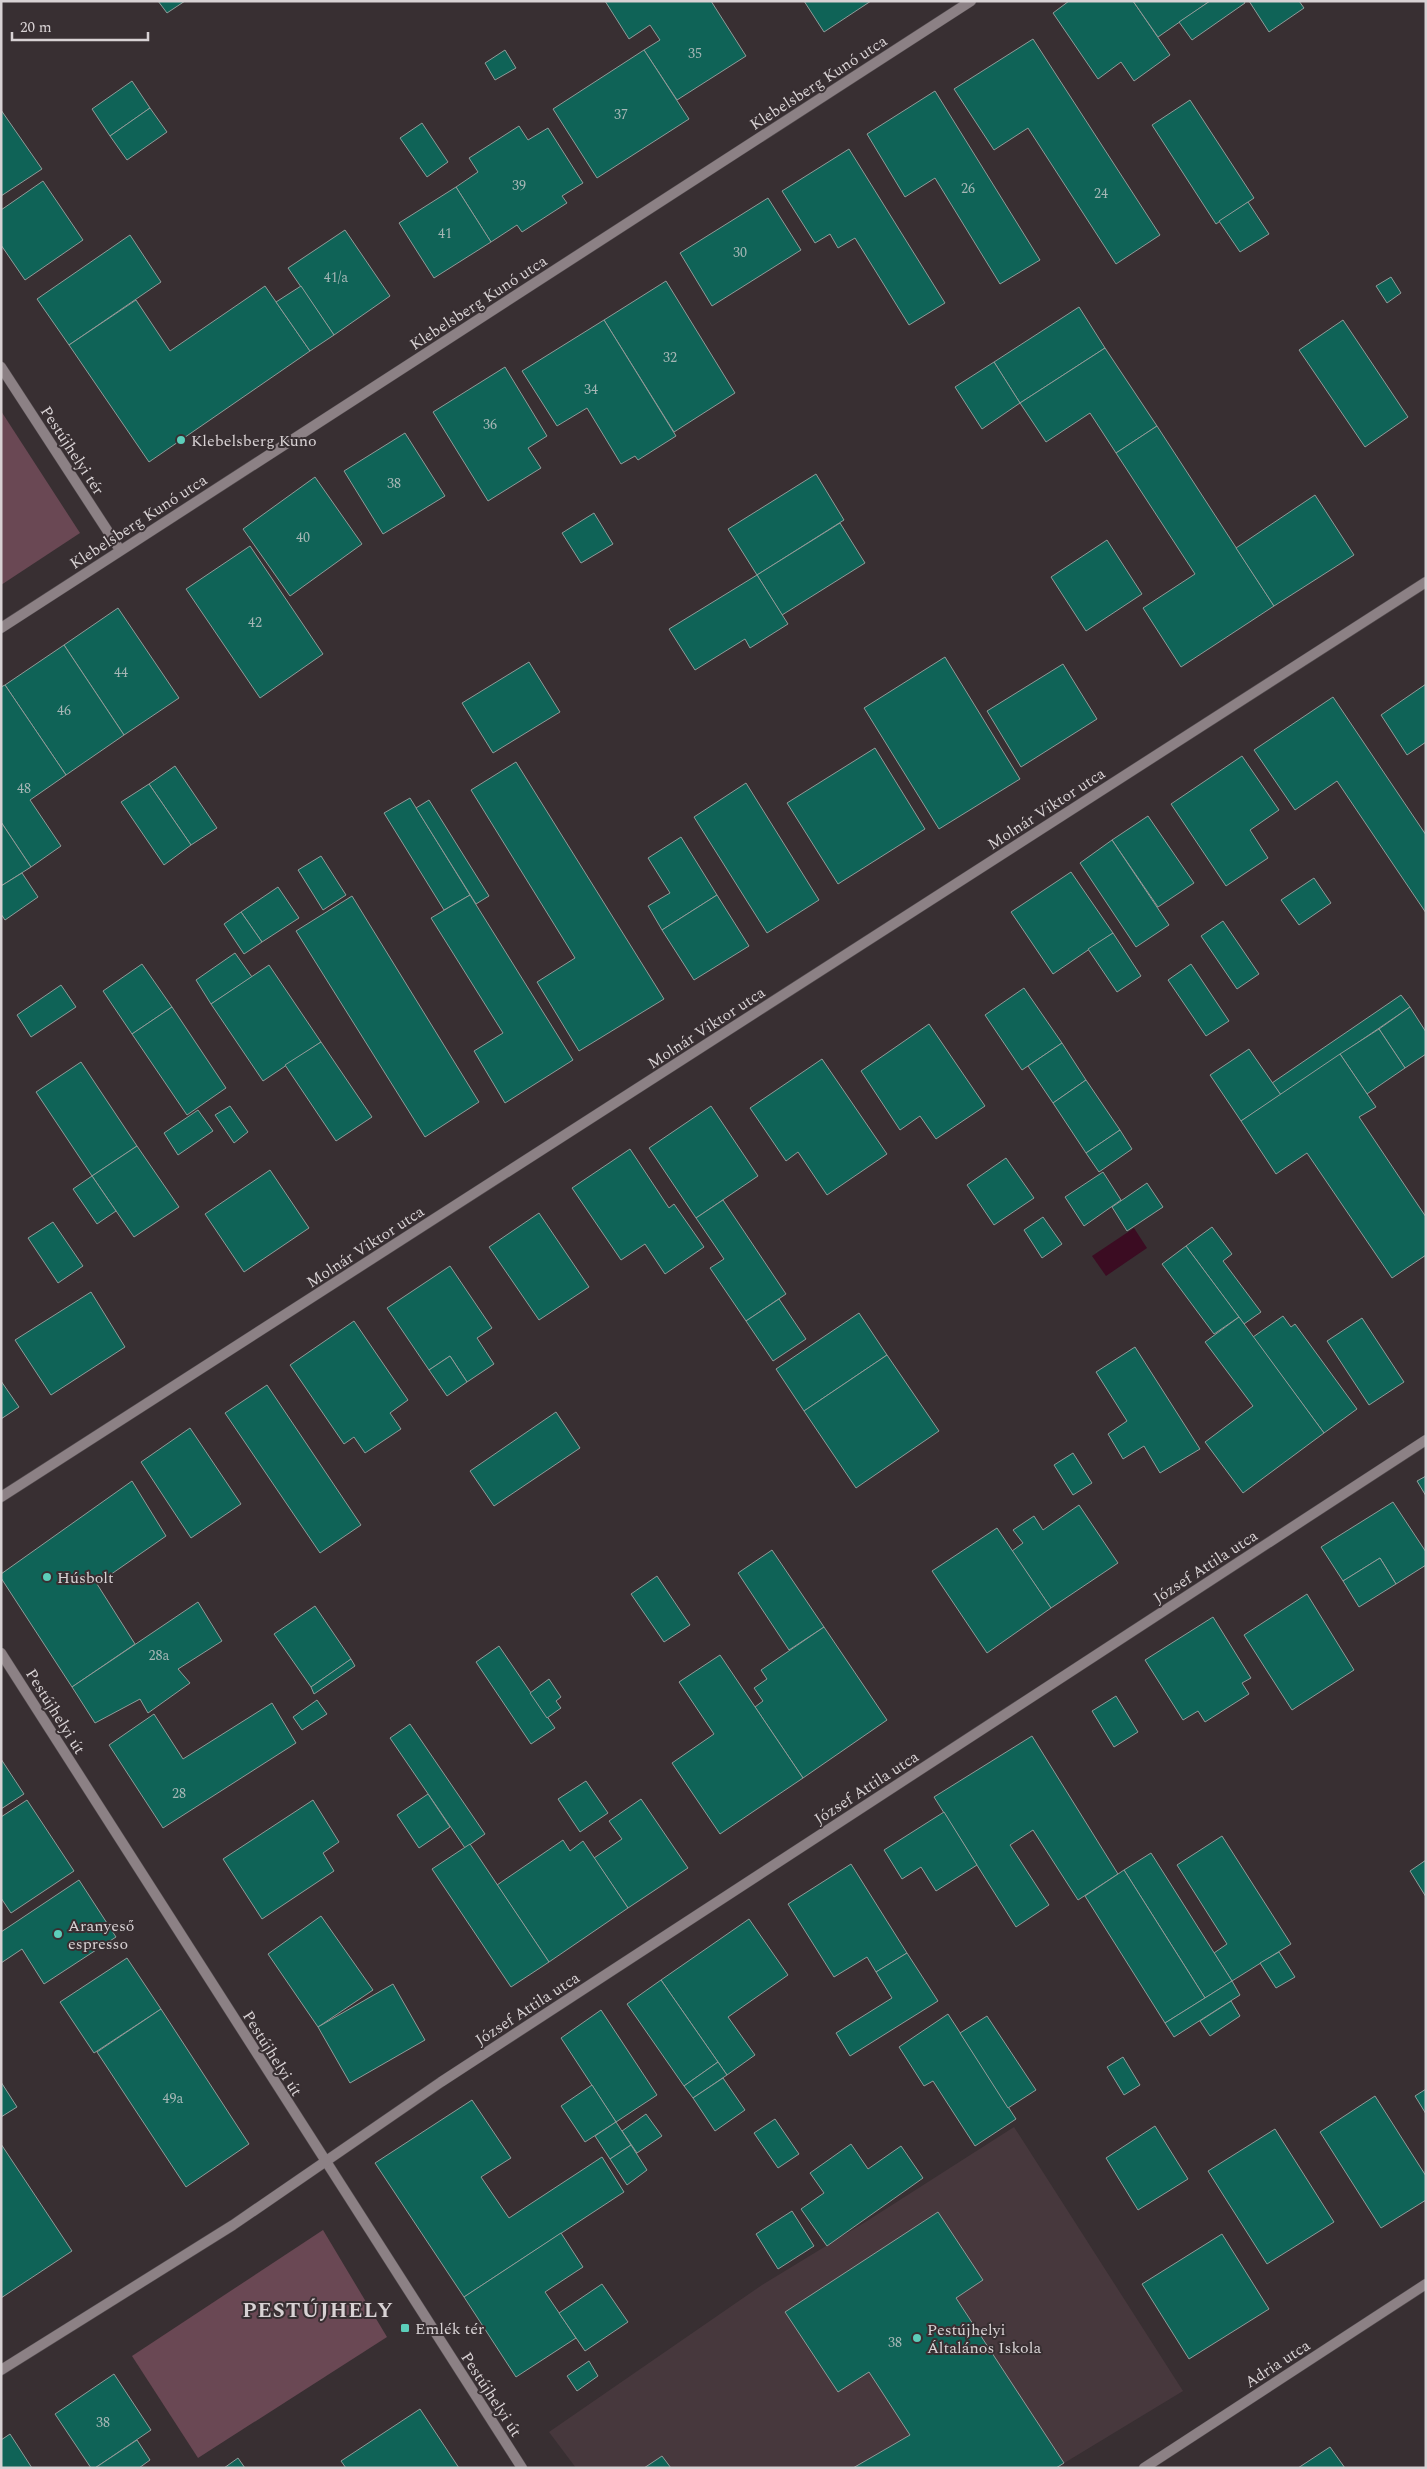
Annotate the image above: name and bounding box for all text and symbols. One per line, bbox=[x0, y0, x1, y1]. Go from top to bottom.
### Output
scale bar bbox=[12, 10, 149, 42]
text: 20 m bbox=[20, 16, 52, 39]
street label: Klebelsberg Kunó utca bbox=[745, 29, 892, 136]
house number: 35 bbox=[688, 43, 702, 64]
house number: 37 bbox=[614, 104, 628, 125]
house number: 39 bbox=[512, 175, 526, 196]
house number: 26 bbox=[961, 178, 975, 199]
house number: 24 bbox=[1094, 183, 1108, 204]
house number: 41 bbox=[438, 223, 452, 244]
house number: 30 bbox=[733, 242, 747, 263]
street label: Klebelsberg Kunó utca bbox=[405, 249, 552, 356]
house number: 41/a bbox=[324, 267, 348, 288]
house number: 32 bbox=[663, 347, 677, 368]
house number: 34 bbox=[584, 379, 598, 400]
street label: Pestújhelyi tér bbox=[34, 401, 110, 500]
house number: 36 bbox=[483, 414, 497, 435]
place label: Klebelsberg Kuno bbox=[191, 429, 317, 453]
marker: Klebelsberg Kuno bbox=[175, 434, 187, 446]
street label: Klebelsberg Kunó utca bbox=[65, 468, 212, 575]
house number: 38 bbox=[387, 473, 401, 494]
house number: 40 bbox=[296, 527, 310, 548]
house number: 42 bbox=[248, 612, 262, 633]
house number: 44 bbox=[114, 662, 128, 683]
house number: 46 bbox=[57, 700, 71, 721]
street label: Molnár Viktor utca bbox=[983, 762, 1110, 856]
house number: 48 bbox=[17, 778, 31, 799]
street label: Molnár Viktor utca bbox=[643, 981, 770, 1075]
street label: Molnár Viktor utca bbox=[302, 1200, 429, 1294]
street label: József Attila utca bbox=[1148, 1524, 1263, 1610]
place label: Húsbolt bbox=[57, 1566, 114, 1590]
marker: Húsbolt bbox=[41, 1571, 53, 1583]
house number: 28a bbox=[149, 1645, 170, 1666]
street label: Pestújhelyi út bbox=[19, 1664, 91, 1759]
street label: József Attila utca bbox=[809, 1745, 924, 1831]
house number: 28 bbox=[172, 1783, 186, 1804]
place label: Aranyeső espresso bbox=[68, 1914, 134, 1956]
marker: Aranyeső espresso bbox=[52, 1928, 64, 1940]
street label: József Attila utca bbox=[470, 1966, 585, 2052]
street label: Pestújhelyi út bbox=[236, 2006, 308, 2101]
house number: 49a bbox=[163, 2088, 184, 2109]
district label: PESTÚJHELY bbox=[242, 2295, 394, 2327]
place label: Emlék tér bbox=[415, 2317, 484, 2341]
place label: Pestújhelyi Általános Iskola bbox=[927, 2318, 1041, 2360]
marker: Emlék tér bbox=[399, 2322, 411, 2334]
house number: 38 bbox=[888, 2332, 902, 2353]
marker: Pestújhelyi Általános Iskola bbox=[911, 2332, 923, 2344]
street label: Adria utca bbox=[1240, 2334, 1315, 2394]
street label: Pestújhelyi út bbox=[455, 2347, 528, 2442]
house number: 38 bbox=[96, 2412, 110, 2433]

